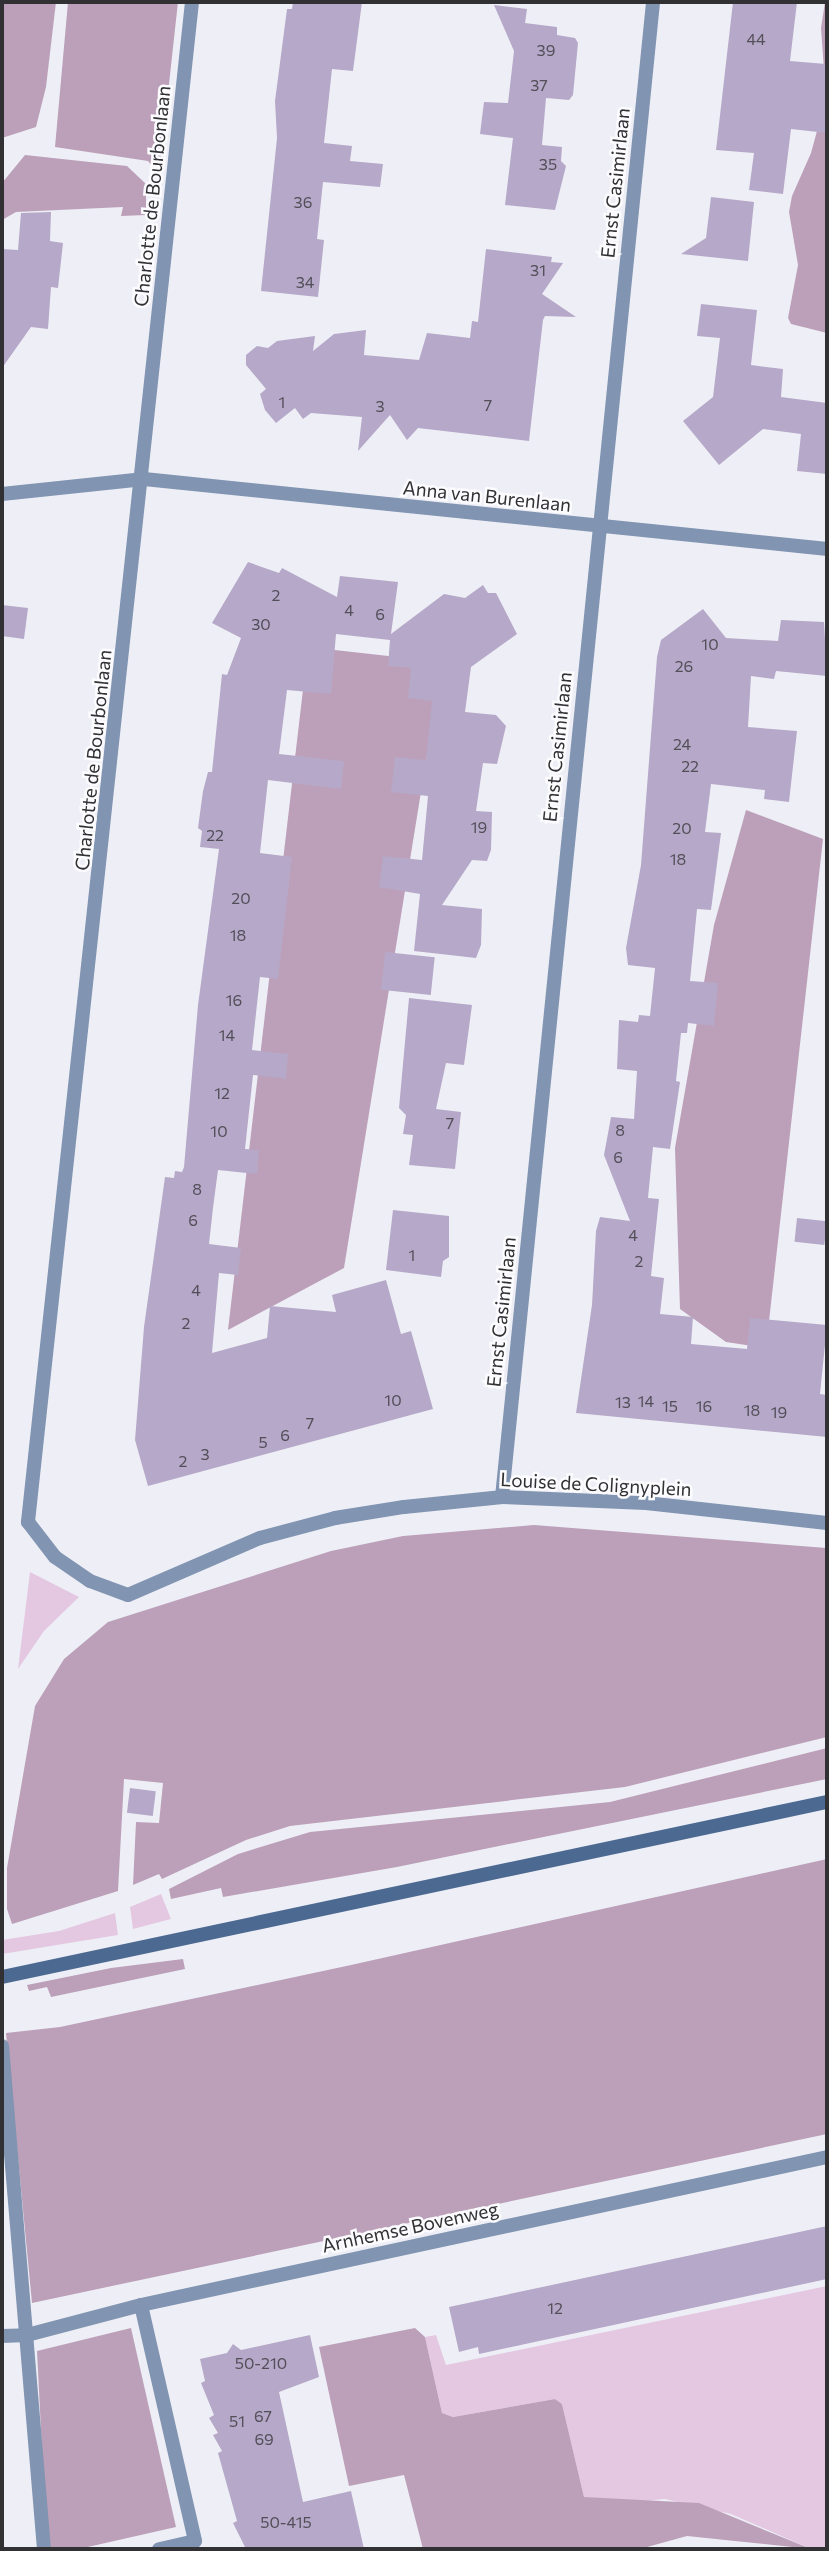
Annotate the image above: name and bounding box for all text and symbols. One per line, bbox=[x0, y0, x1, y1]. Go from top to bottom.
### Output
house number: 44 bbox=[746, 29, 766, 49]
house number: 39 bbox=[537, 40, 555, 60]
house number: 37 bbox=[530, 75, 548, 95]
street label: Charlotte de Bourbonlaan bbox=[129, 84, 175, 308]
street label: Ernst Casimirlaan bbox=[596, 107, 634, 259]
house number: 35 bbox=[539, 154, 557, 174]
house number: 36 bbox=[294, 192, 312, 212]
house number: 31 bbox=[530, 260, 546, 280]
house number: 34 bbox=[296, 272, 314, 292]
house number: 1 bbox=[279, 392, 285, 412]
house number: 7 bbox=[484, 395, 492, 415]
house number: 3 bbox=[375, 396, 385, 416]
street label: Anna van Burenlaan bbox=[402, 476, 572, 516]
house number: 2 bbox=[272, 585, 280, 605]
house number: 4 bbox=[344, 600, 354, 620]
house number: 6 bbox=[375, 604, 385, 624]
house number: 30 bbox=[251, 614, 271, 634]
house number: 10 bbox=[701, 634, 719, 654]
street label: Charlotte de Bourbonlaan bbox=[70, 648, 116, 872]
house number: 26 bbox=[675, 656, 693, 676]
street label: Ernst Casimirlaan bbox=[538, 671, 576, 823]
house number: 24 bbox=[673, 734, 691, 754]
house number: 22 bbox=[681, 756, 699, 776]
house number: 19 bbox=[471, 817, 487, 837]
house number: 20 bbox=[672, 818, 692, 838]
house number: 22 bbox=[206, 825, 224, 845]
house number: 18 bbox=[670, 849, 686, 869]
house number: 20 bbox=[231, 888, 251, 908]
house number: 18 bbox=[230, 925, 246, 945]
house number: 16 bbox=[226, 990, 242, 1010]
house number: 14 bbox=[219, 1025, 235, 1045]
house number: 12 bbox=[214, 1083, 230, 1103]
house number: 7 bbox=[446, 1113, 454, 1133]
house number: 8 bbox=[615, 1120, 625, 1140]
house number: 10 bbox=[210, 1121, 228, 1141]
house number: 6 bbox=[613, 1147, 623, 1167]
house number: 8 bbox=[192, 1179, 202, 1199]
house number: 6 bbox=[188, 1210, 198, 1230]
house number: 4 bbox=[628, 1225, 638, 1245]
street label: Ernst Casimirlaan bbox=[482, 1236, 520, 1388]
house number: 1 bbox=[409, 1245, 415, 1265]
house number: 2 bbox=[635, 1251, 643, 1271]
house number: 4 bbox=[191, 1280, 201, 1300]
house number: 2 bbox=[182, 1313, 190, 1333]
house number: 10 bbox=[384, 1390, 402, 1410]
house number: 14 bbox=[638, 1391, 654, 1411]
house number: 13 bbox=[615, 1392, 631, 1412]
house number: 15 bbox=[662, 1396, 678, 1416]
house number: 16 bbox=[696, 1396, 712, 1416]
house number: 18 bbox=[744, 1400, 760, 1420]
house number: 19 bbox=[771, 1402, 787, 1422]
house number: 7 bbox=[306, 1413, 314, 1433]
house number: 6 bbox=[280, 1425, 290, 1445]
house number: 5 bbox=[258, 1432, 268, 1452]
house number: 3 bbox=[200, 1444, 210, 1464]
house number: 2 bbox=[179, 1451, 187, 1471]
street label: Louise de Colignyplein bbox=[500, 1468, 692, 1500]
street label: Arnhemse Bovenweg bbox=[320, 2197, 500, 2257]
house number: 12 bbox=[547, 2298, 563, 2318]
house number: 50-210 bbox=[235, 2353, 287, 2373]
house number: 67 bbox=[254, 2406, 272, 2426]
house number: 51 bbox=[229, 2411, 245, 2431]
house number: 69 bbox=[254, 2429, 274, 2449]
house number: 50-415 bbox=[260, 2512, 312, 2532]

